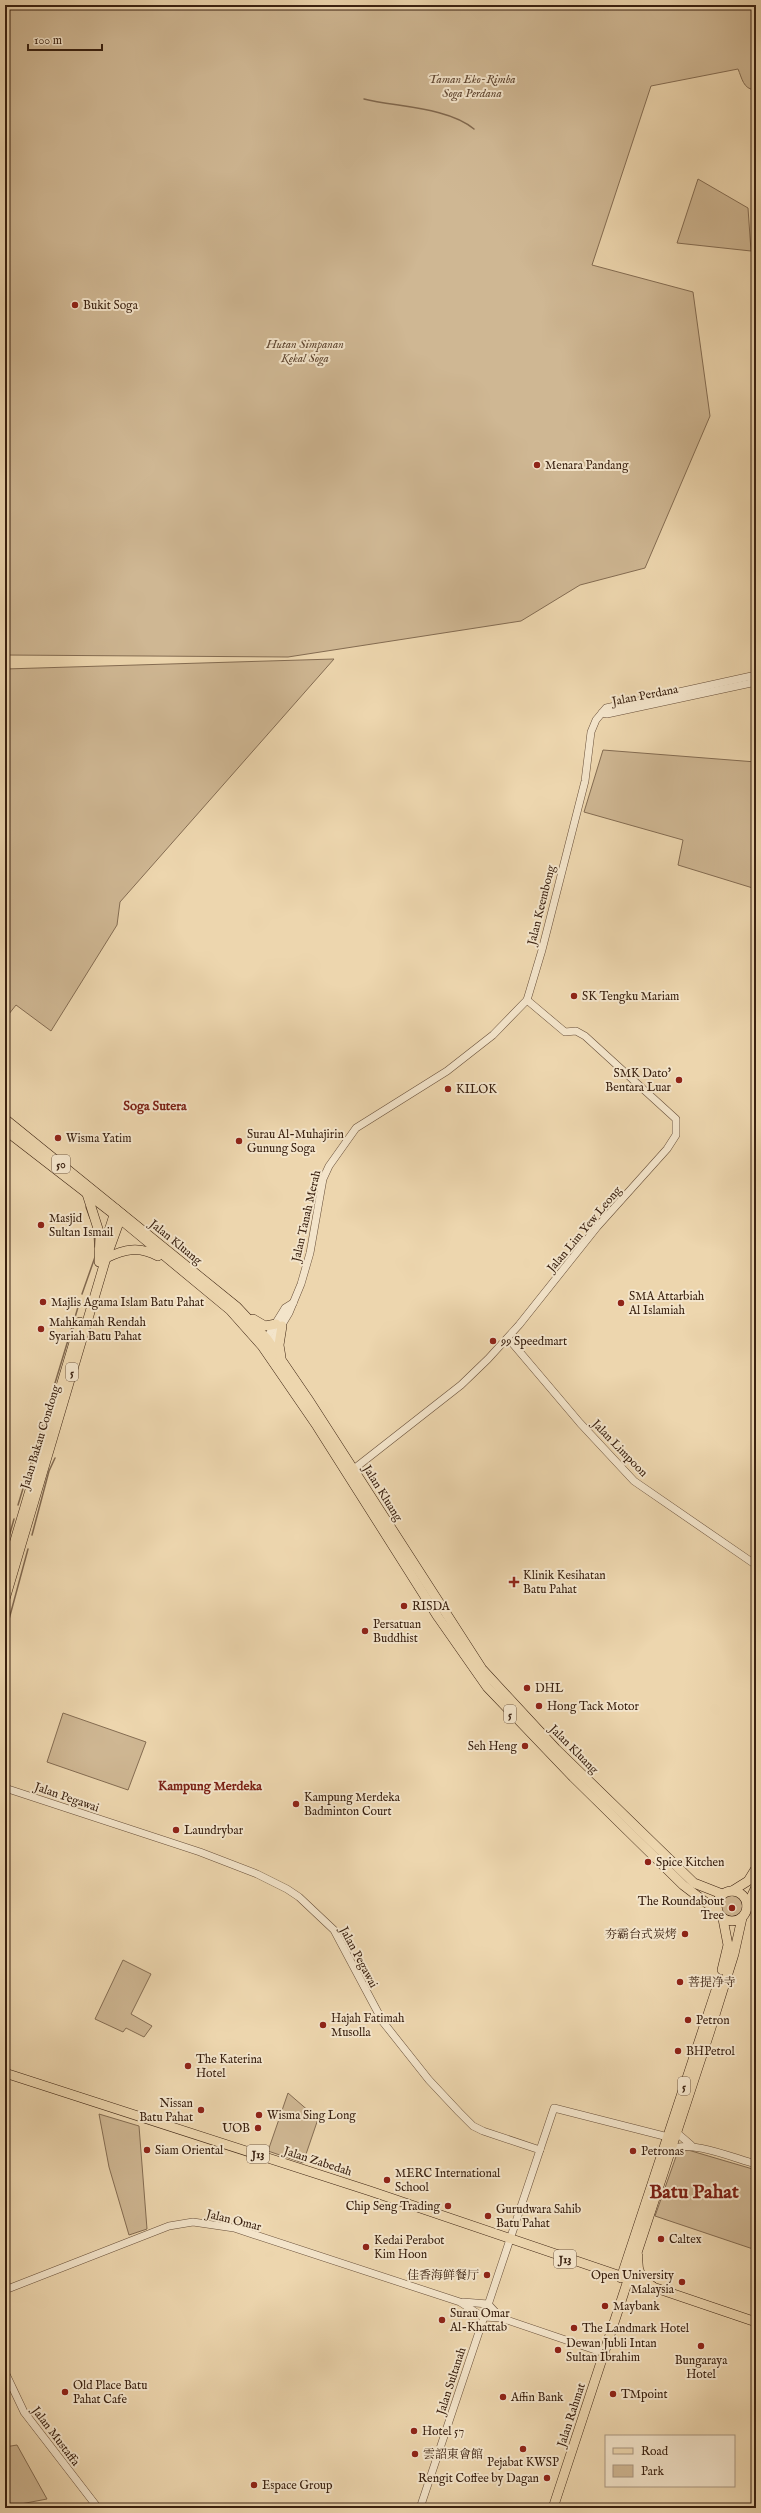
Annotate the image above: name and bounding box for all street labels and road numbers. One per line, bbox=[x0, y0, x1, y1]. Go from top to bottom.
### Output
street label: Jalan Perdana bbox=[609, 682, 680, 711]
street label: Jalan Keembong bbox=[524, 863, 560, 949]
road number: 50 bbox=[52, 1155, 70, 1173]
street label: Jalan Tanah Merah bbox=[288, 1168, 325, 1266]
street label: Jalan Lim Yew Leong bbox=[543, 1183, 626, 1278]
street label: Jalan Kluang bbox=[144, 1215, 205, 1269]
road number: 5 bbox=[66, 1363, 78, 1381]
street label: Jalan Bakau Condong bbox=[17, 1383, 65, 1493]
street label: Jalan Limpoon bbox=[586, 1415, 651, 1481]
street label: Jalan Kluang bbox=[357, 1461, 406, 1525]
road number: 5 bbox=[504, 1705, 516, 1723]
street label: Jalan Kluang bbox=[544, 1720, 602, 1778]
street label: Jalan Pegawai bbox=[30, 1779, 101, 1816]
street label: Jalan Pegawai bbox=[334, 1922, 381, 1991]
road number: 5 bbox=[678, 2077, 690, 2095]
street label: Jalan Zabedah bbox=[280, 2143, 354, 2181]
road number: J13 bbox=[247, 2145, 269, 2163]
street label: Jalan Omar bbox=[203, 2206, 263, 2236]
road number: J13 bbox=[554, 2250, 576, 2268]
street label: Jalan Sultanah bbox=[433, 2345, 471, 2419]
street label: Jalan Rahmat bbox=[553, 2381, 590, 2451]
street label: Jalan Mustaffa bbox=[26, 2402, 83, 2470]

